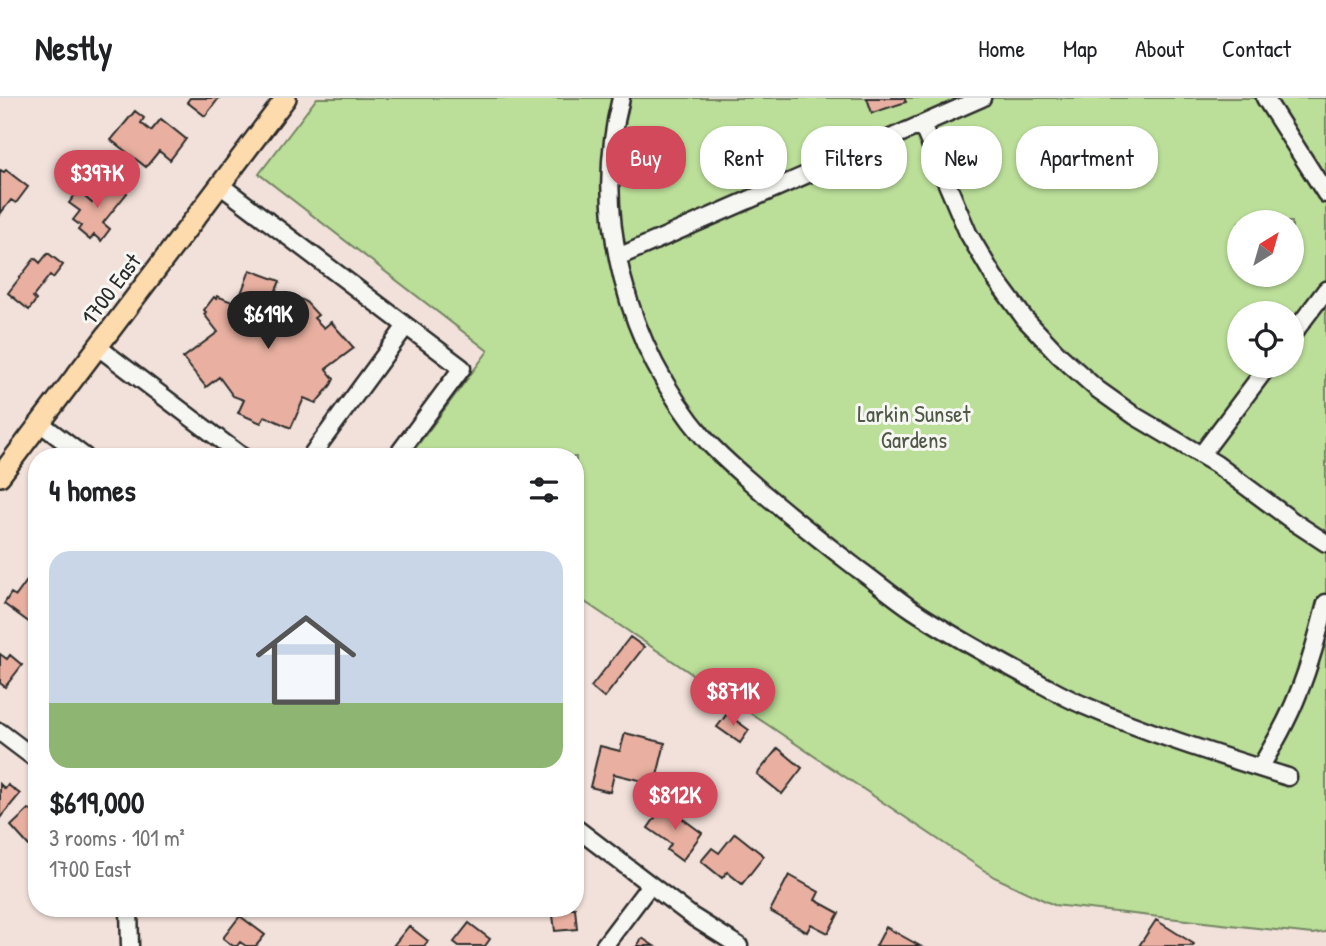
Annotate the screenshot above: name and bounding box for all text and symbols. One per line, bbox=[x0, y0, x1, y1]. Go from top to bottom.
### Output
text: Nestly bbox=[35, 26, 112, 70]
text: Home bbox=[978, 32, 1025, 64]
text: Map bbox=[1063, 32, 1097, 64]
text: About bbox=[1135, 32, 1184, 64]
text: Contact bbox=[1222, 32, 1291, 64]
chip: Buy bbox=[606, 126, 686, 189]
chip: Rent bbox=[700, 126, 787, 189]
chip: Filters bbox=[801, 126, 907, 189]
chip: New bbox=[921, 126, 1002, 189]
chip: Apartment bbox=[1016, 126, 1158, 189]
pin: $397K bbox=[48, 150, 146, 210]
text: $397K bbox=[70, 157, 124, 188]
north arrow bbox=[1227, 210, 1304, 287]
map controls bbox=[1227, 210, 1304, 378]
street label: 1700 East bbox=[74, 246, 148, 331]
pin: $619K bbox=[219, 292, 317, 351]
text: $619K bbox=[243, 298, 293, 329]
button: locate bbox=[1227, 301, 1304, 378]
park label: Larkin Sunset Gardens bbox=[858, 398, 972, 455]
text: 4 homes bbox=[49, 470, 136, 510]
icon: filters bbox=[525, 471, 563, 509]
icon: home bbox=[243, 597, 369, 723]
pin: $871K bbox=[684, 668, 782, 728]
text: $871K bbox=[706, 675, 760, 706]
pin: $812K bbox=[626, 772, 724, 832]
text: $812K bbox=[649, 779, 701, 810]
text: $619,000 bbox=[49, 782, 144, 822]
text: 3 rooms · 101 m² bbox=[49, 822, 185, 853]
text: 1700 East bbox=[49, 853, 131, 884]

